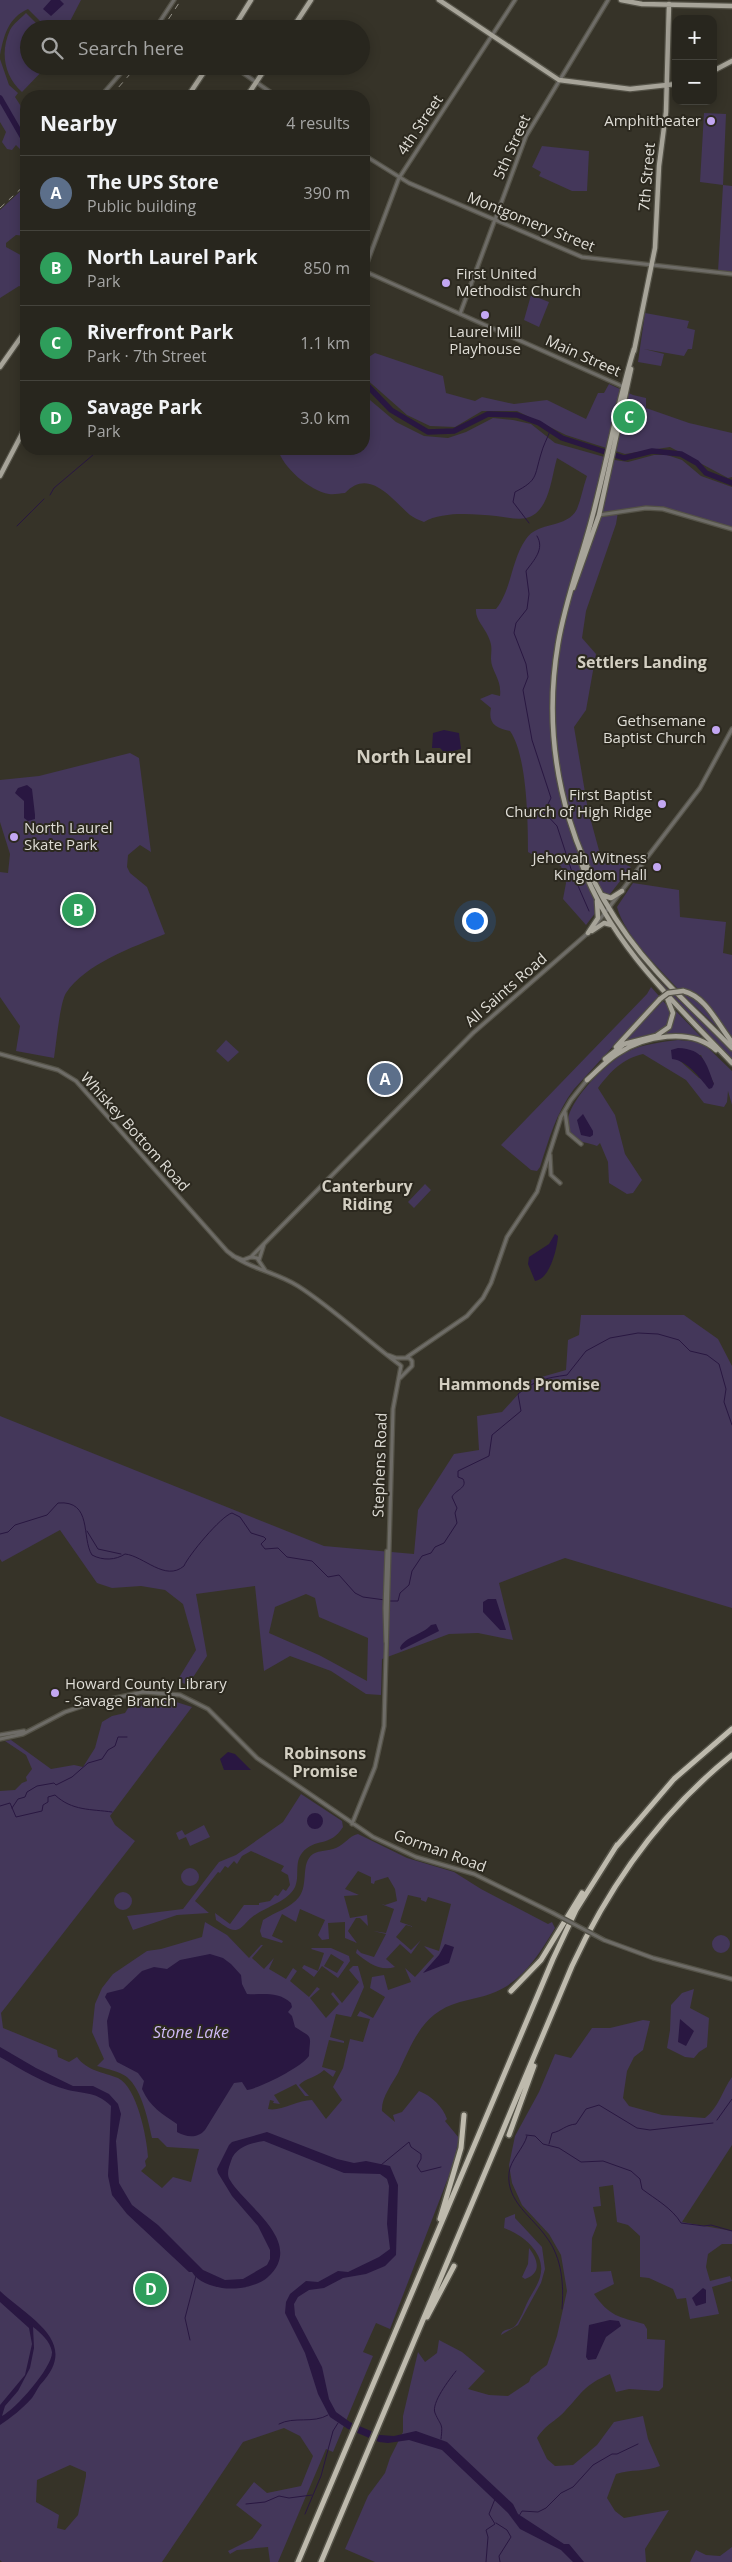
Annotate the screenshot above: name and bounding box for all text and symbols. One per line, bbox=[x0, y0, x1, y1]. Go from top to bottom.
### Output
map controls bbox=[672, 15, 717, 105]
button: + bbox=[672, 15, 717, 60]
search box bbox=[20, 20, 370, 75]
icon: search bbox=[38, 34, 66, 62]
text: Search here bbox=[78, 35, 184, 61]
button: − bbox=[672, 60, 717, 105]
street label: 4th Street bbox=[392, 90, 447, 159]
text: Nearby bbox=[40, 109, 117, 137]
place label: Amphitheater bbox=[604, 110, 701, 130]
street label: 5th Street bbox=[488, 111, 534, 182]
text: 4 results bbox=[286, 112, 350, 134]
marker: Amphitheater bbox=[705, 115, 717, 127]
street label: 7th Street bbox=[633, 142, 659, 212]
text: The UPS Store bbox=[87, 169, 219, 195]
text: A bbox=[50, 182, 62, 204]
text: 390 m bbox=[304, 182, 350, 204]
street label: Montgomery Street bbox=[465, 186, 598, 256]
text: Public building bbox=[87, 195, 196, 217]
text: North Laurel Park bbox=[87, 244, 258, 270]
text: B bbox=[51, 257, 61, 279]
text: 850 m bbox=[304, 257, 350, 279]
place label: First United Methodist Church bbox=[456, 263, 581, 300]
text: Park bbox=[87, 270, 120, 292]
marker: First United Methodist Church bbox=[440, 277, 452, 289]
marker: Laurel Mill Playhouse bbox=[479, 309, 491, 321]
text: Riverfront Park bbox=[87, 319, 233, 345]
place label: Laurel Mill Playhouse bbox=[449, 321, 521, 358]
street label: Main Street bbox=[543, 330, 624, 381]
text: C bbox=[51, 332, 61, 354]
text: 1.1 km bbox=[300, 332, 350, 354]
text: Park · 7th Street bbox=[87, 345, 206, 367]
text: Savage Park bbox=[87, 394, 202, 420]
pin: C bbox=[613, 398, 645, 436]
text: D bbox=[50, 407, 62, 429]
text: 3.0 km bbox=[300, 407, 350, 429]
text: Park bbox=[87, 420, 120, 442]
district label: Settlers Landing bbox=[577, 651, 707, 673]
place label: Gethsemane Baptist Church bbox=[603, 710, 706, 747]
marker: Gethsemane Baptist Church bbox=[710, 724, 722, 736]
district label: North Laurel bbox=[356, 744, 472, 768]
place label: First Baptist Church of High Ridge bbox=[505, 784, 652, 821]
marker: First Baptist Church of High Ridge bbox=[656, 798, 668, 810]
place label: North Laurel Skate Park bbox=[24, 817, 113, 854]
marker: North Laurel Skate Park bbox=[8, 831, 20, 843]
place label: Jehovah Witness Kingdom Hall bbox=[531, 847, 647, 884]
marker: Jehovah Witness Kingdom Hall bbox=[651, 861, 663, 873]
pin: B bbox=[62, 891, 94, 929]
your location bbox=[462, 908, 488, 934]
street label: All Saints Road bbox=[460, 948, 551, 1030]
pin: A bbox=[369, 1060, 401, 1098]
street label: Whiskey Bottom Road bbox=[77, 1068, 195, 1195]
district label: Canterbury Riding bbox=[321, 1175, 413, 1215]
district label: Hammonds Promise bbox=[438, 1373, 600, 1395]
street label: Stephens Road bbox=[367, 1412, 391, 1518]
place label: Howard County Library - Savage Branch bbox=[65, 1673, 227, 1710]
marker: Howard County Library - Savage Branch bbox=[49, 1687, 61, 1699]
district label: Robinsons Promise bbox=[284, 1742, 366, 1782]
street label: Gorman Road bbox=[391, 1824, 489, 1876]
water label: Stone Lake bbox=[153, 2021, 229, 2043]
pin: D bbox=[135, 2270, 167, 2308]

